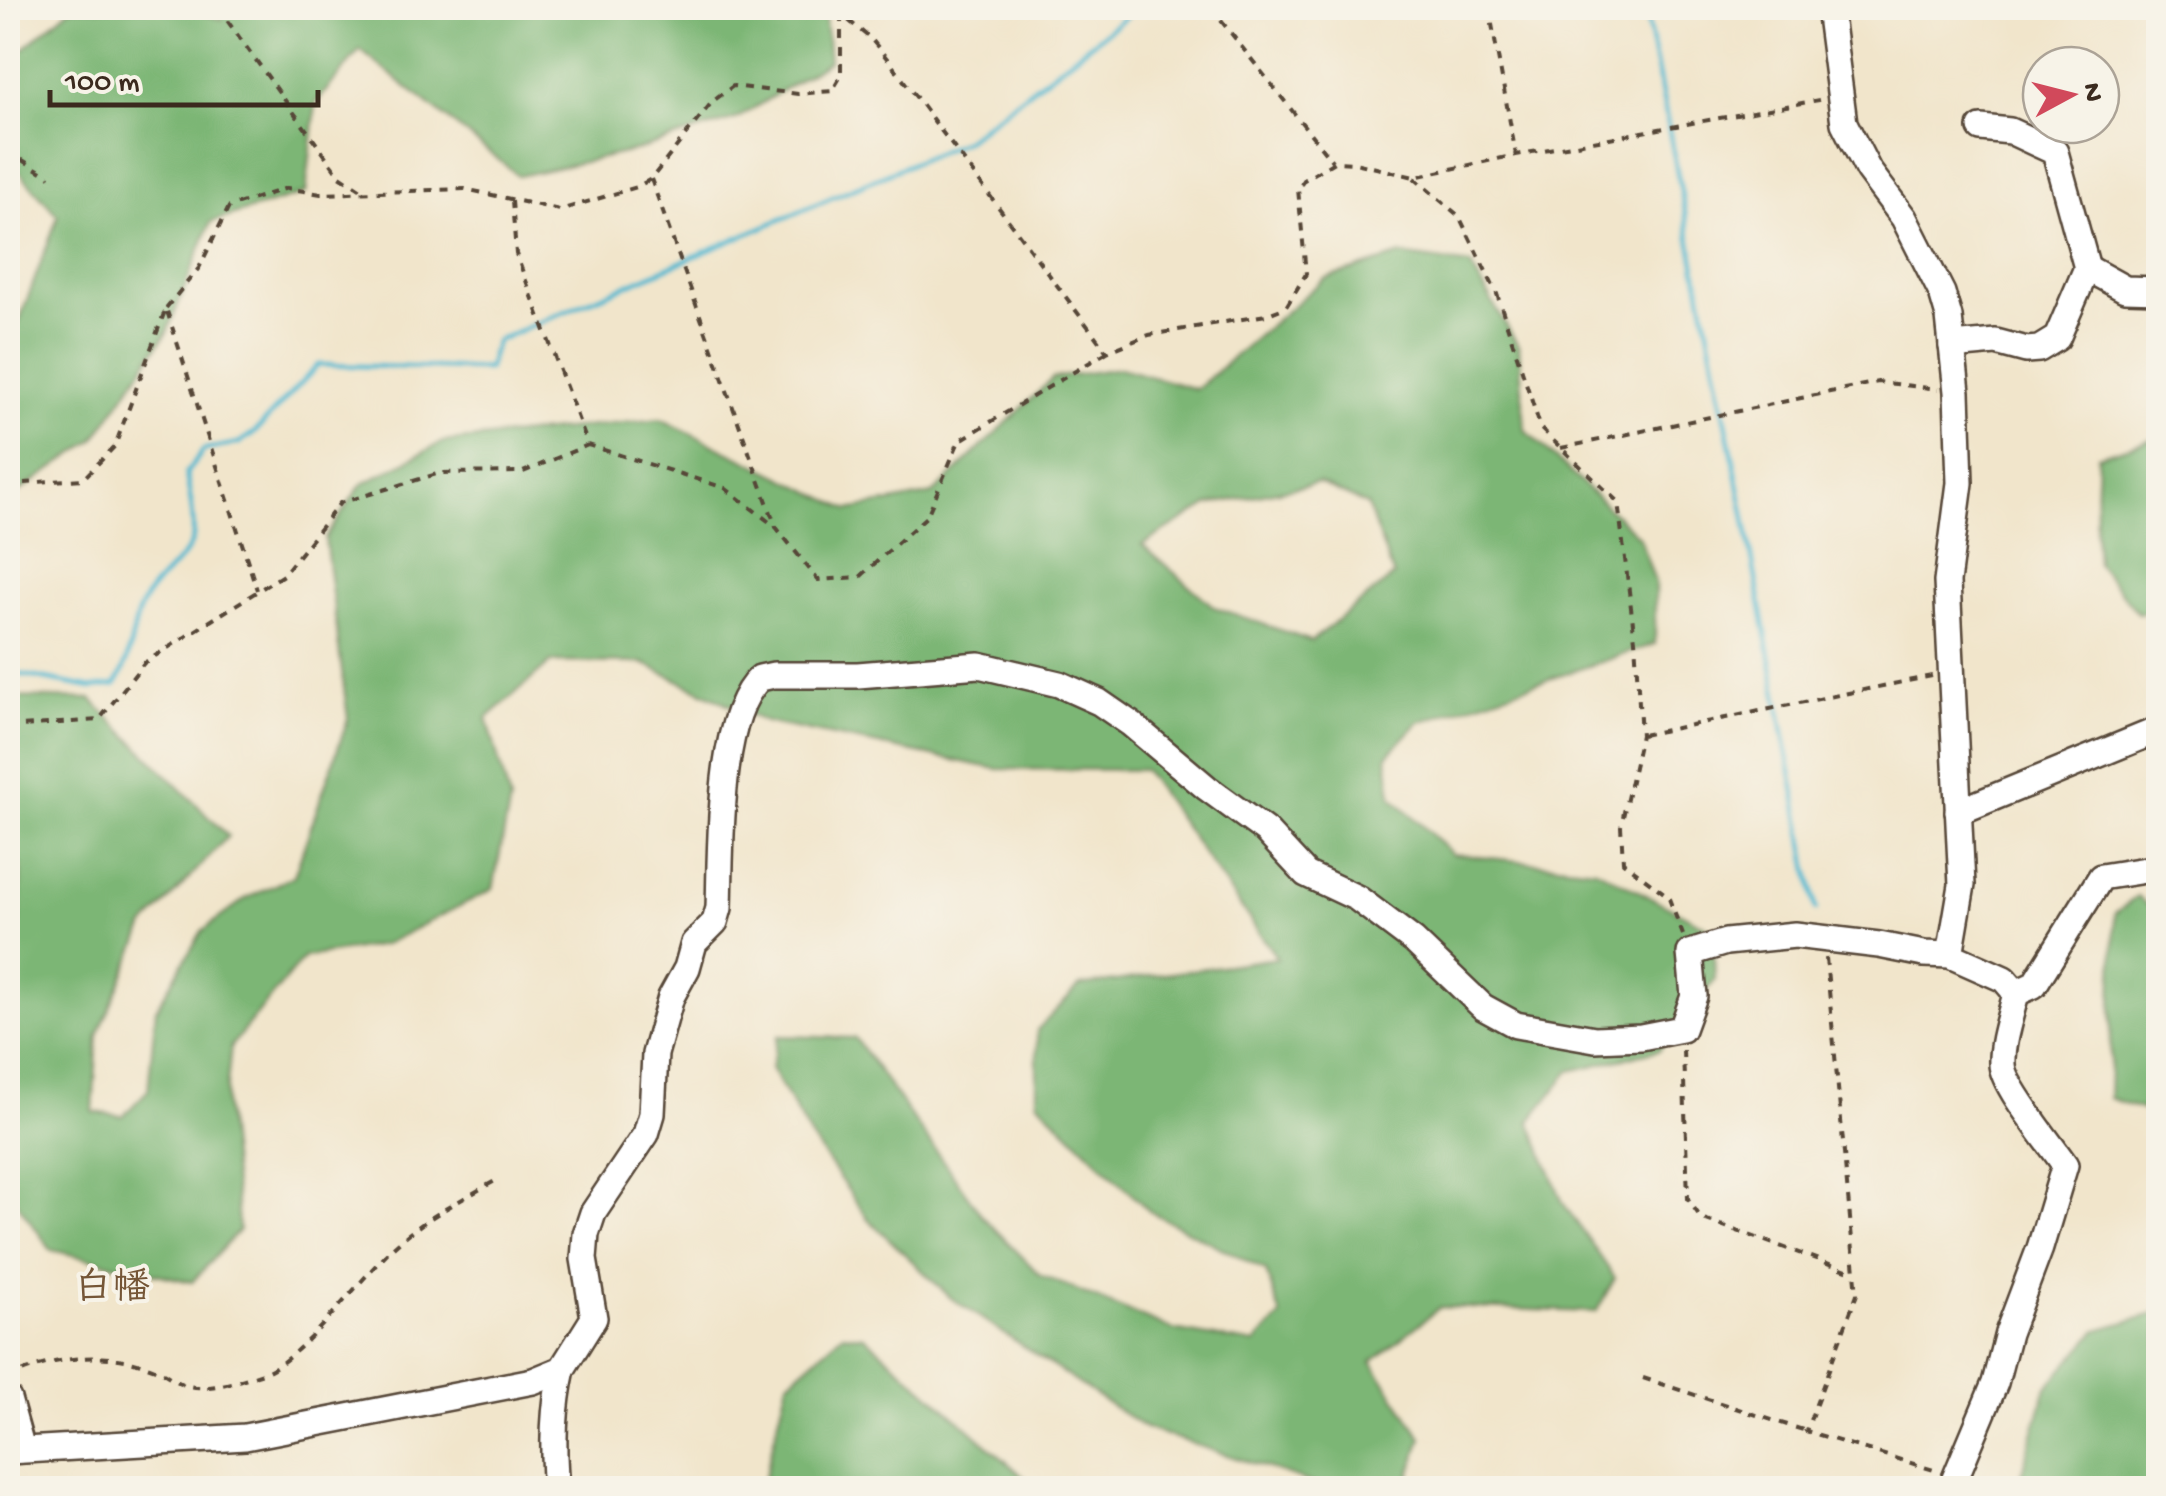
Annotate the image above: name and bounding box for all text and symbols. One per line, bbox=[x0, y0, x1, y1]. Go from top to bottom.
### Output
scale bar bbox=[50, 45, 318, 107]
north arrow bbox=[2021, 45, 2121, 145]
text: 100 m bbox=[64, 67, 140, 102]
text: N bbox=[2074, 81, 2109, 104]
district label: 白幡 bbox=[74, 1267, 150, 1313]

